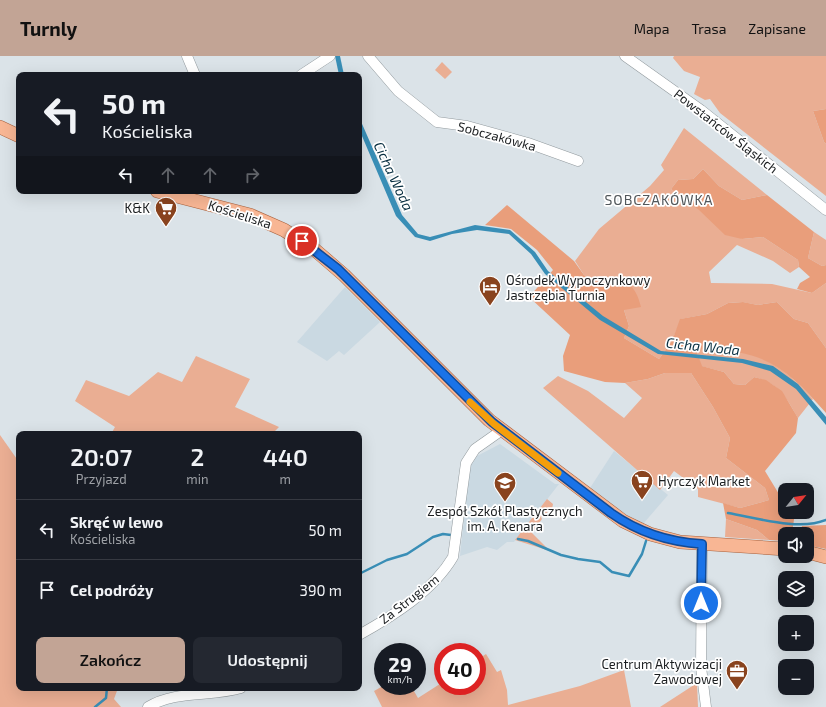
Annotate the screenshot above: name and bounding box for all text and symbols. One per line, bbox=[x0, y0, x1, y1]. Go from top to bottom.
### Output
text: Turnly bbox=[20, 17, 77, 40]
text: Mapa bbox=[634, 20, 669, 37]
text: Trasa bbox=[691, 20, 726, 37]
text: Zapisane bbox=[748, 20, 806, 37]
street label: Powstańców Śląskich bbox=[671, 85, 782, 177]
text: 50 m bbox=[102, 86, 166, 120]
icon: left bbox=[36, 88, 88, 140]
street label: Sobczakówka bbox=[456, 118, 538, 154]
text: Kościeliska bbox=[102, 120, 193, 142]
water label: Cicha Woda bbox=[371, 139, 417, 213]
icon: left bbox=[115, 164, 137, 186]
icon: ahead bbox=[157, 164, 179, 186]
icon: ahead bbox=[199, 164, 221, 186]
icon: right bbox=[241, 164, 263, 186]
district label: SOBCZAKÓWKA bbox=[604, 191, 714, 208]
supermarket icon: K&K bbox=[153, 195, 179, 228]
street label: Kościeliska bbox=[206, 196, 274, 232]
place label: K&K bbox=[125, 200, 150, 216]
pin bbox=[285, 224, 319, 258]
icon: arrive bbox=[291, 230, 313, 252]
place label: Ośrodek Wypoczynkowy Jastrzębia Turnia bbox=[506, 272, 650, 303]
hotel icon: Ośrodek Wypoczynkowy Jastrzębia Turnia bbox=[477, 274, 503, 307]
water label: Cicha Woda bbox=[665, 334, 741, 358]
text: 20:07 bbox=[70, 442, 132, 471]
text: 2 bbox=[191, 442, 204, 471]
text: 440 bbox=[263, 442, 308, 471]
supermarket icon: Hyrczyk Market bbox=[629, 468, 655, 501]
school or university icon: Zespół Szkół Plastycznych im. A. Kenara bbox=[492, 470, 518, 503]
text: Przyjazd bbox=[76, 471, 127, 487]
text: min bbox=[186, 471, 209, 487]
text: m bbox=[280, 471, 291, 487]
place label: Hyrczyk Market bbox=[658, 473, 750, 489]
north arrow bbox=[778, 483, 814, 519]
map controls bbox=[778, 483, 814, 695]
place label: Zespół Szkół Plastycznych im. A. Kenara bbox=[427, 503, 583, 534]
text: Skręć w lewo bbox=[70, 513, 163, 531]
icon: left bbox=[36, 519, 58, 541]
text: 50 m bbox=[308, 521, 342, 539]
button: sound bbox=[778, 527, 814, 563]
text: Kościeliska bbox=[70, 531, 136, 547]
street label: Za Strugiem bbox=[376, 571, 442, 627]
button: layers bbox=[778, 571, 814, 607]
icon: arrive bbox=[36, 579, 58, 601]
text: Cel podróży bbox=[70, 581, 153, 599]
text: 390 m bbox=[300, 581, 342, 599]
position arrow bbox=[680, 582, 722, 624]
button: + bbox=[778, 615, 814, 651]
button: Zakończ bbox=[36, 637, 185, 683]
button: Udostępnij bbox=[193, 637, 342, 683]
speed limit sign: 40 bbox=[434, 643, 486, 695]
text: 29 bbox=[388, 652, 412, 676]
place label: Centrum Aktywizacji Zawodowej bbox=[601, 656, 722, 687]
office icon: Centrum Aktywizacji Zawodowej bbox=[724, 658, 750, 691]
button: − bbox=[778, 659, 814, 695]
text: km/h bbox=[388, 673, 412, 685]

